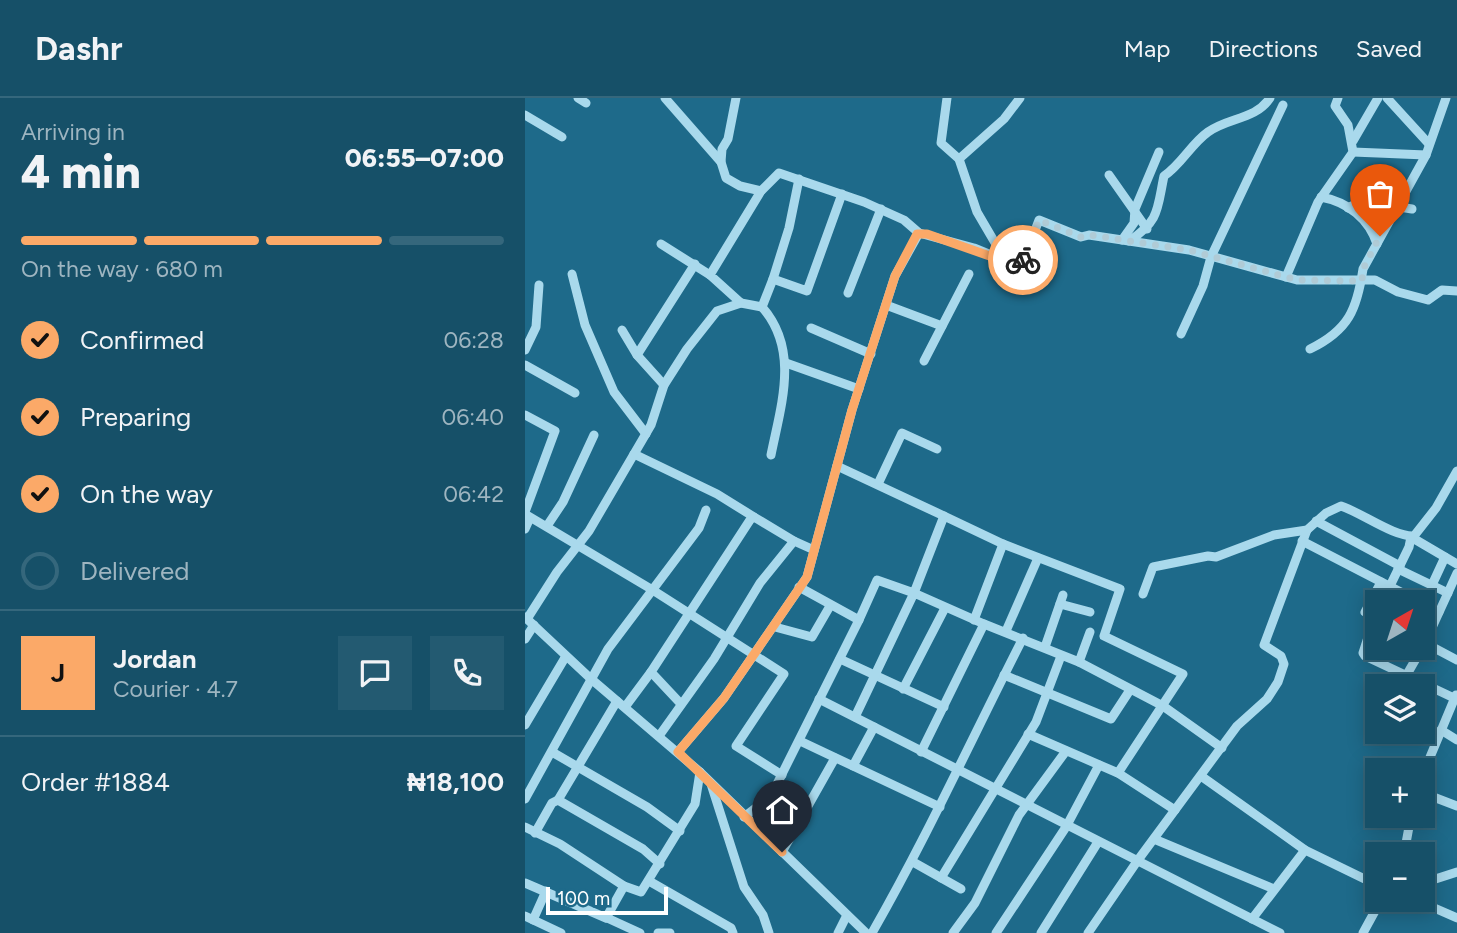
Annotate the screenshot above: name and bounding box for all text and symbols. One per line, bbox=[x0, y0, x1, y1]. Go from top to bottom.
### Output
text: Dashr bbox=[35, 29, 122, 68]
text: Map bbox=[1124, 34, 1170, 63]
text: Directions bbox=[1208, 34, 1318, 63]
text: Saved bbox=[1356, 34, 1422, 63]
text: Arriving in bbox=[21, 118, 125, 146]
text: 06:55–07:00 bbox=[345, 142, 504, 174]
text: 4 min bbox=[21, 144, 141, 200]
pin bbox=[1350, 164, 1410, 236]
icon: bag bbox=[1361, 175, 1399, 213]
courier bbox=[988, 225, 1058, 295]
icon: bike bbox=[1004, 241, 1042, 279]
text: On the way · 680 m bbox=[21, 255, 223, 283]
icon: check bbox=[21, 321, 59, 359]
text: Confirmed bbox=[80, 324, 204, 356]
text: 06:28 bbox=[443, 326, 504, 354]
icon: check bbox=[21, 398, 59, 436]
text: Preparing bbox=[80, 401, 191, 433]
text: 06:40 bbox=[441, 403, 504, 431]
icon: check bbox=[21, 475, 59, 513]
text: On the way bbox=[80, 478, 213, 510]
text: 06:42 bbox=[443, 480, 504, 508]
text: Delivered bbox=[80, 555, 189, 587]
north arrow bbox=[1365, 590, 1435, 660]
map controls bbox=[1365, 590, 1435, 912]
button: chat bbox=[338, 636, 412, 710]
button: phone bbox=[430, 636, 504, 710]
text: Jordan bbox=[113, 643, 196, 675]
text: J bbox=[51, 657, 65, 689]
button: layers bbox=[1365, 674, 1435, 744]
text: Courier · 4.7 bbox=[113, 675, 238, 703]
button: + bbox=[1365, 758, 1435, 828]
text: Order #1884 bbox=[21, 766, 170, 798]
text: ₦18,100 bbox=[407, 766, 504, 798]
pin bbox=[752, 780, 812, 852]
icon: home bbox=[763, 791, 801, 829]
button: − bbox=[1365, 842, 1435, 912]
scale bar bbox=[546, 884, 669, 916]
text: 100 m bbox=[557, 887, 610, 910]

